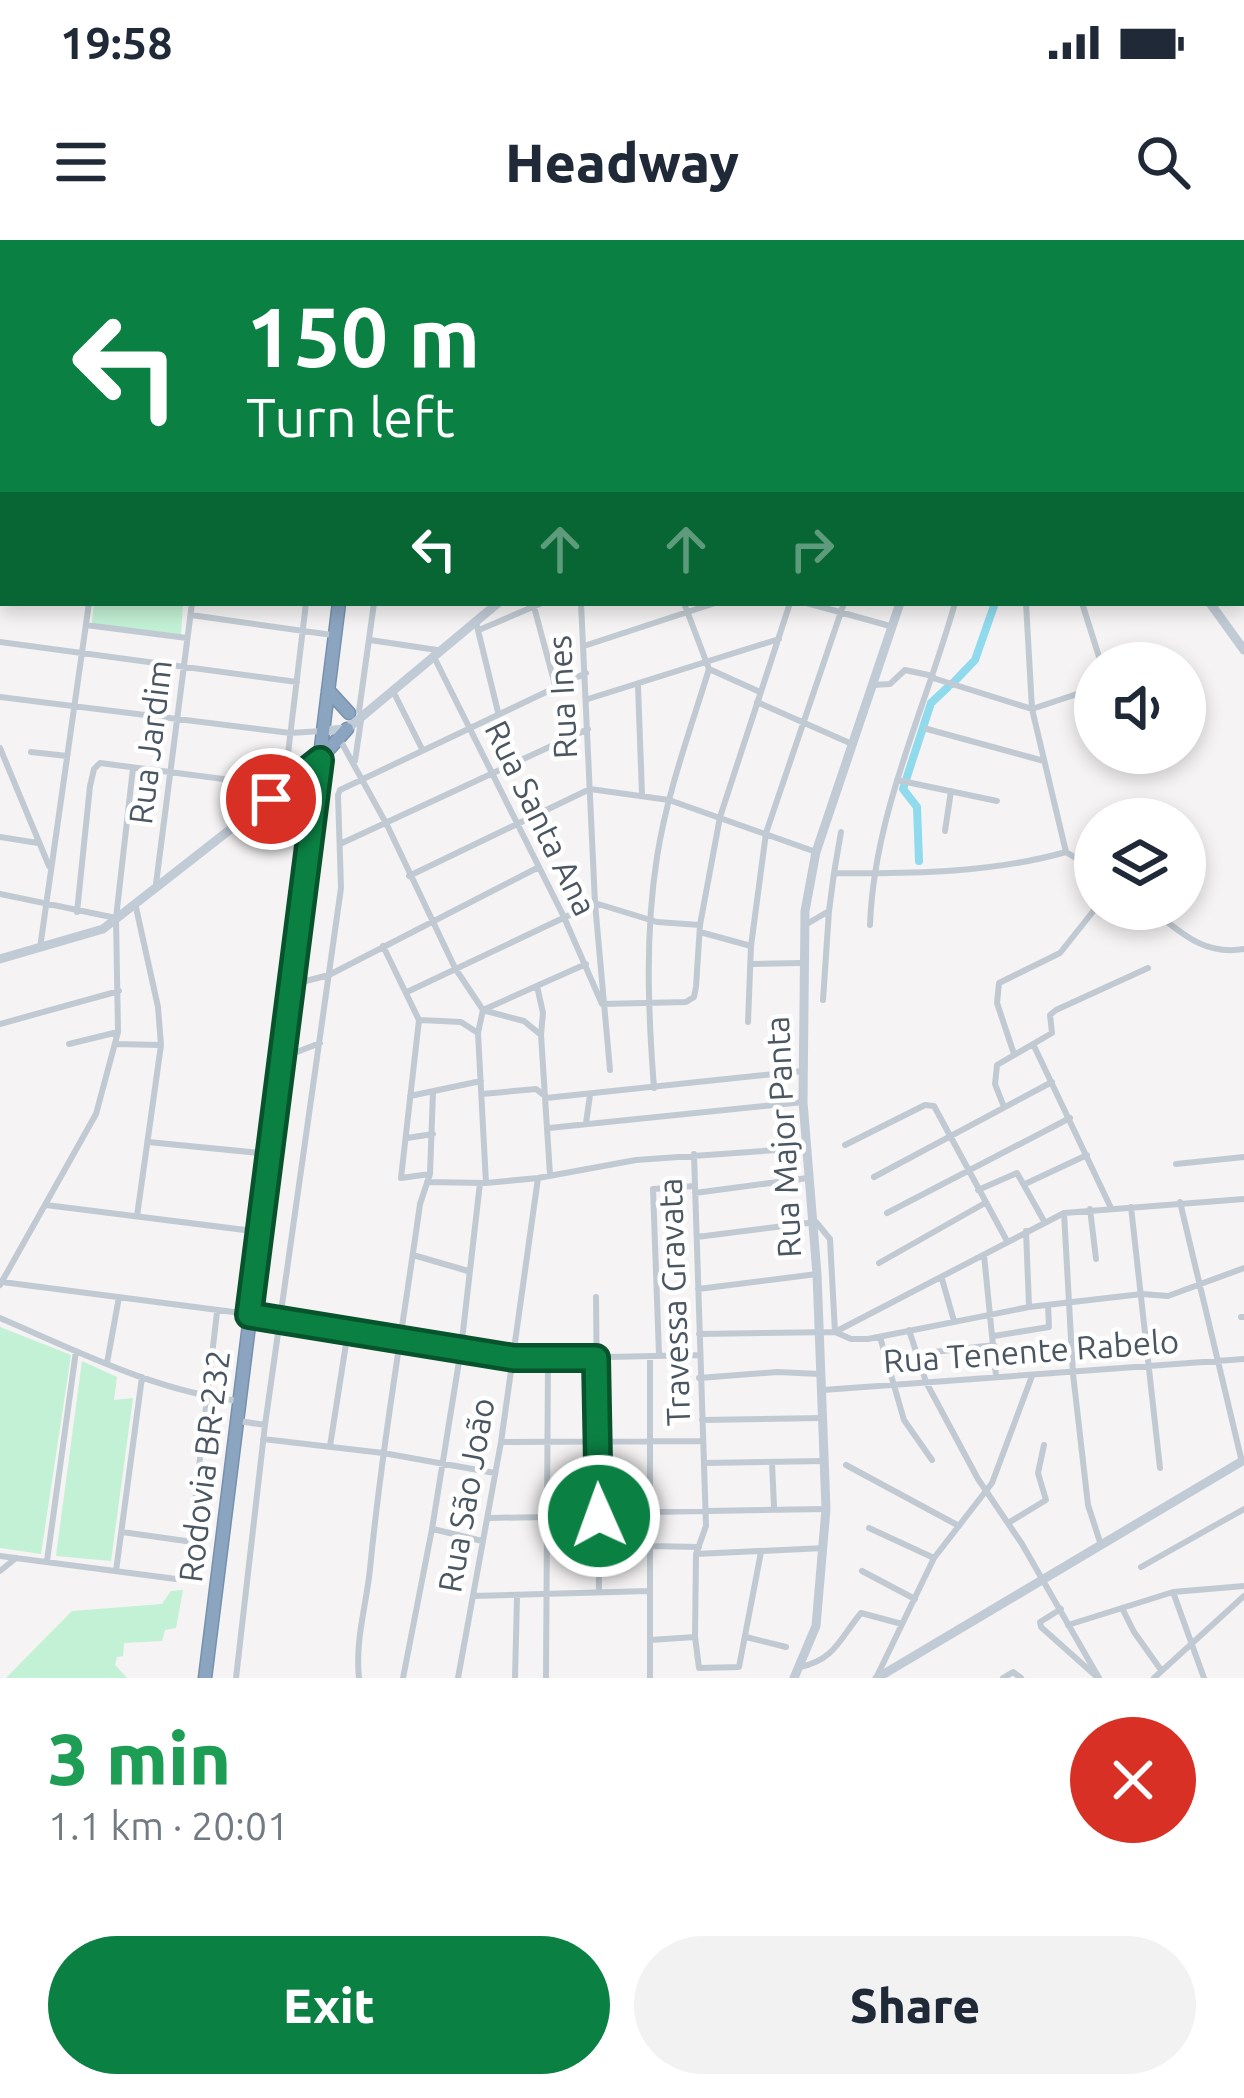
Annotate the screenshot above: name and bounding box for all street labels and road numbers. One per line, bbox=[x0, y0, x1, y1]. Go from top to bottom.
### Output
street label: Rua Ines bbox=[540, 634, 583, 760]
street label: Rua Jardim bbox=[121, 658, 178, 826]
street label: Rua Santa Ana bbox=[478, 715, 604, 921]
street label: Rua Major Panta bbox=[758, 1015, 807, 1259]
street label: Travessa Gravata bbox=[651, 1177, 696, 1427]
street label: Rua Tenente Rabelo bbox=[882, 1322, 1180, 1379]
street label: Rodovia BR-232 bbox=[171, 1348, 236, 1584]
street label: Rua São João bbox=[430, 1395, 501, 1595]

